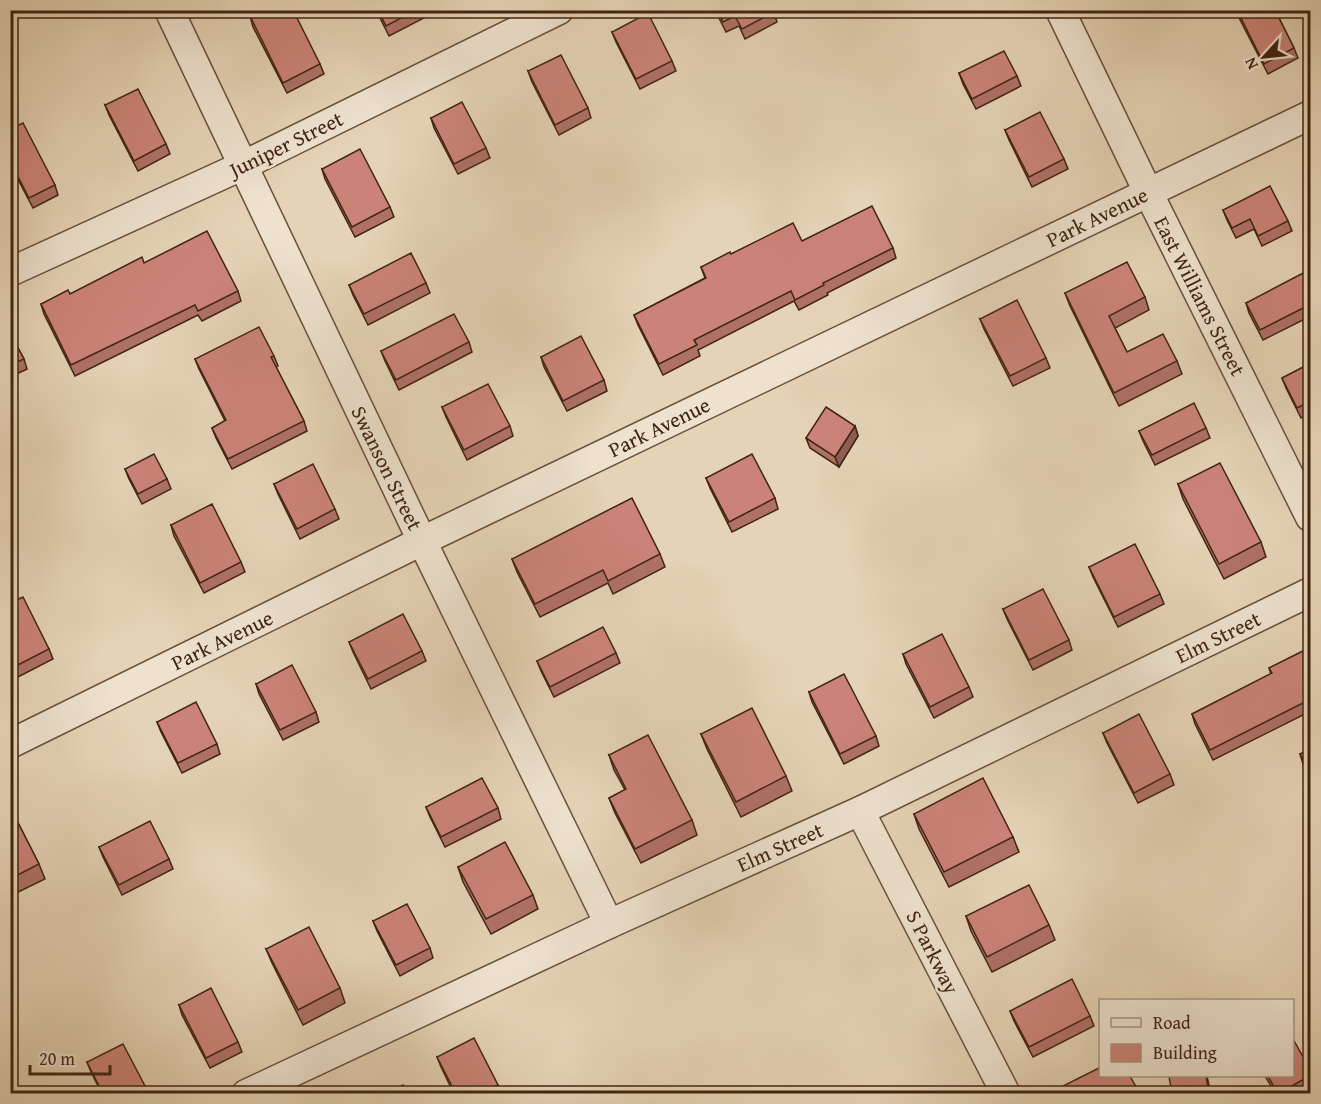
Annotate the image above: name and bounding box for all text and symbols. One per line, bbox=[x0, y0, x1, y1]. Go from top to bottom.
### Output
north arrow bbox=[1234, 27, 1294, 87]
text: N bbox=[1237, 53, 1264, 74]
street label: Juniper Street bbox=[221, 103, 349, 186]
street label: Park Avenue bbox=[1041, 179, 1153, 255]
street label: East Williams Street bbox=[1146, 211, 1254, 382]
street label: Park Avenue bbox=[603, 389, 715, 465]
street label: Swanson Street bbox=[343, 400, 431, 536]
street label: Park Avenue bbox=[166, 602, 278, 678]
street label: Elm Street bbox=[1170, 603, 1266, 671]
street label: Elm Street bbox=[732, 814, 829, 880]
street label: S Parkway bbox=[899, 905, 968, 1000]
legend bbox=[1099, 999, 1294, 1077]
text: Road bbox=[1153, 1009, 1191, 1036]
scale bar bbox=[30, 1038, 110, 1076]
text: Building bbox=[1153, 1039, 1217, 1066]
text: 20 m bbox=[39, 1045, 75, 1072]

